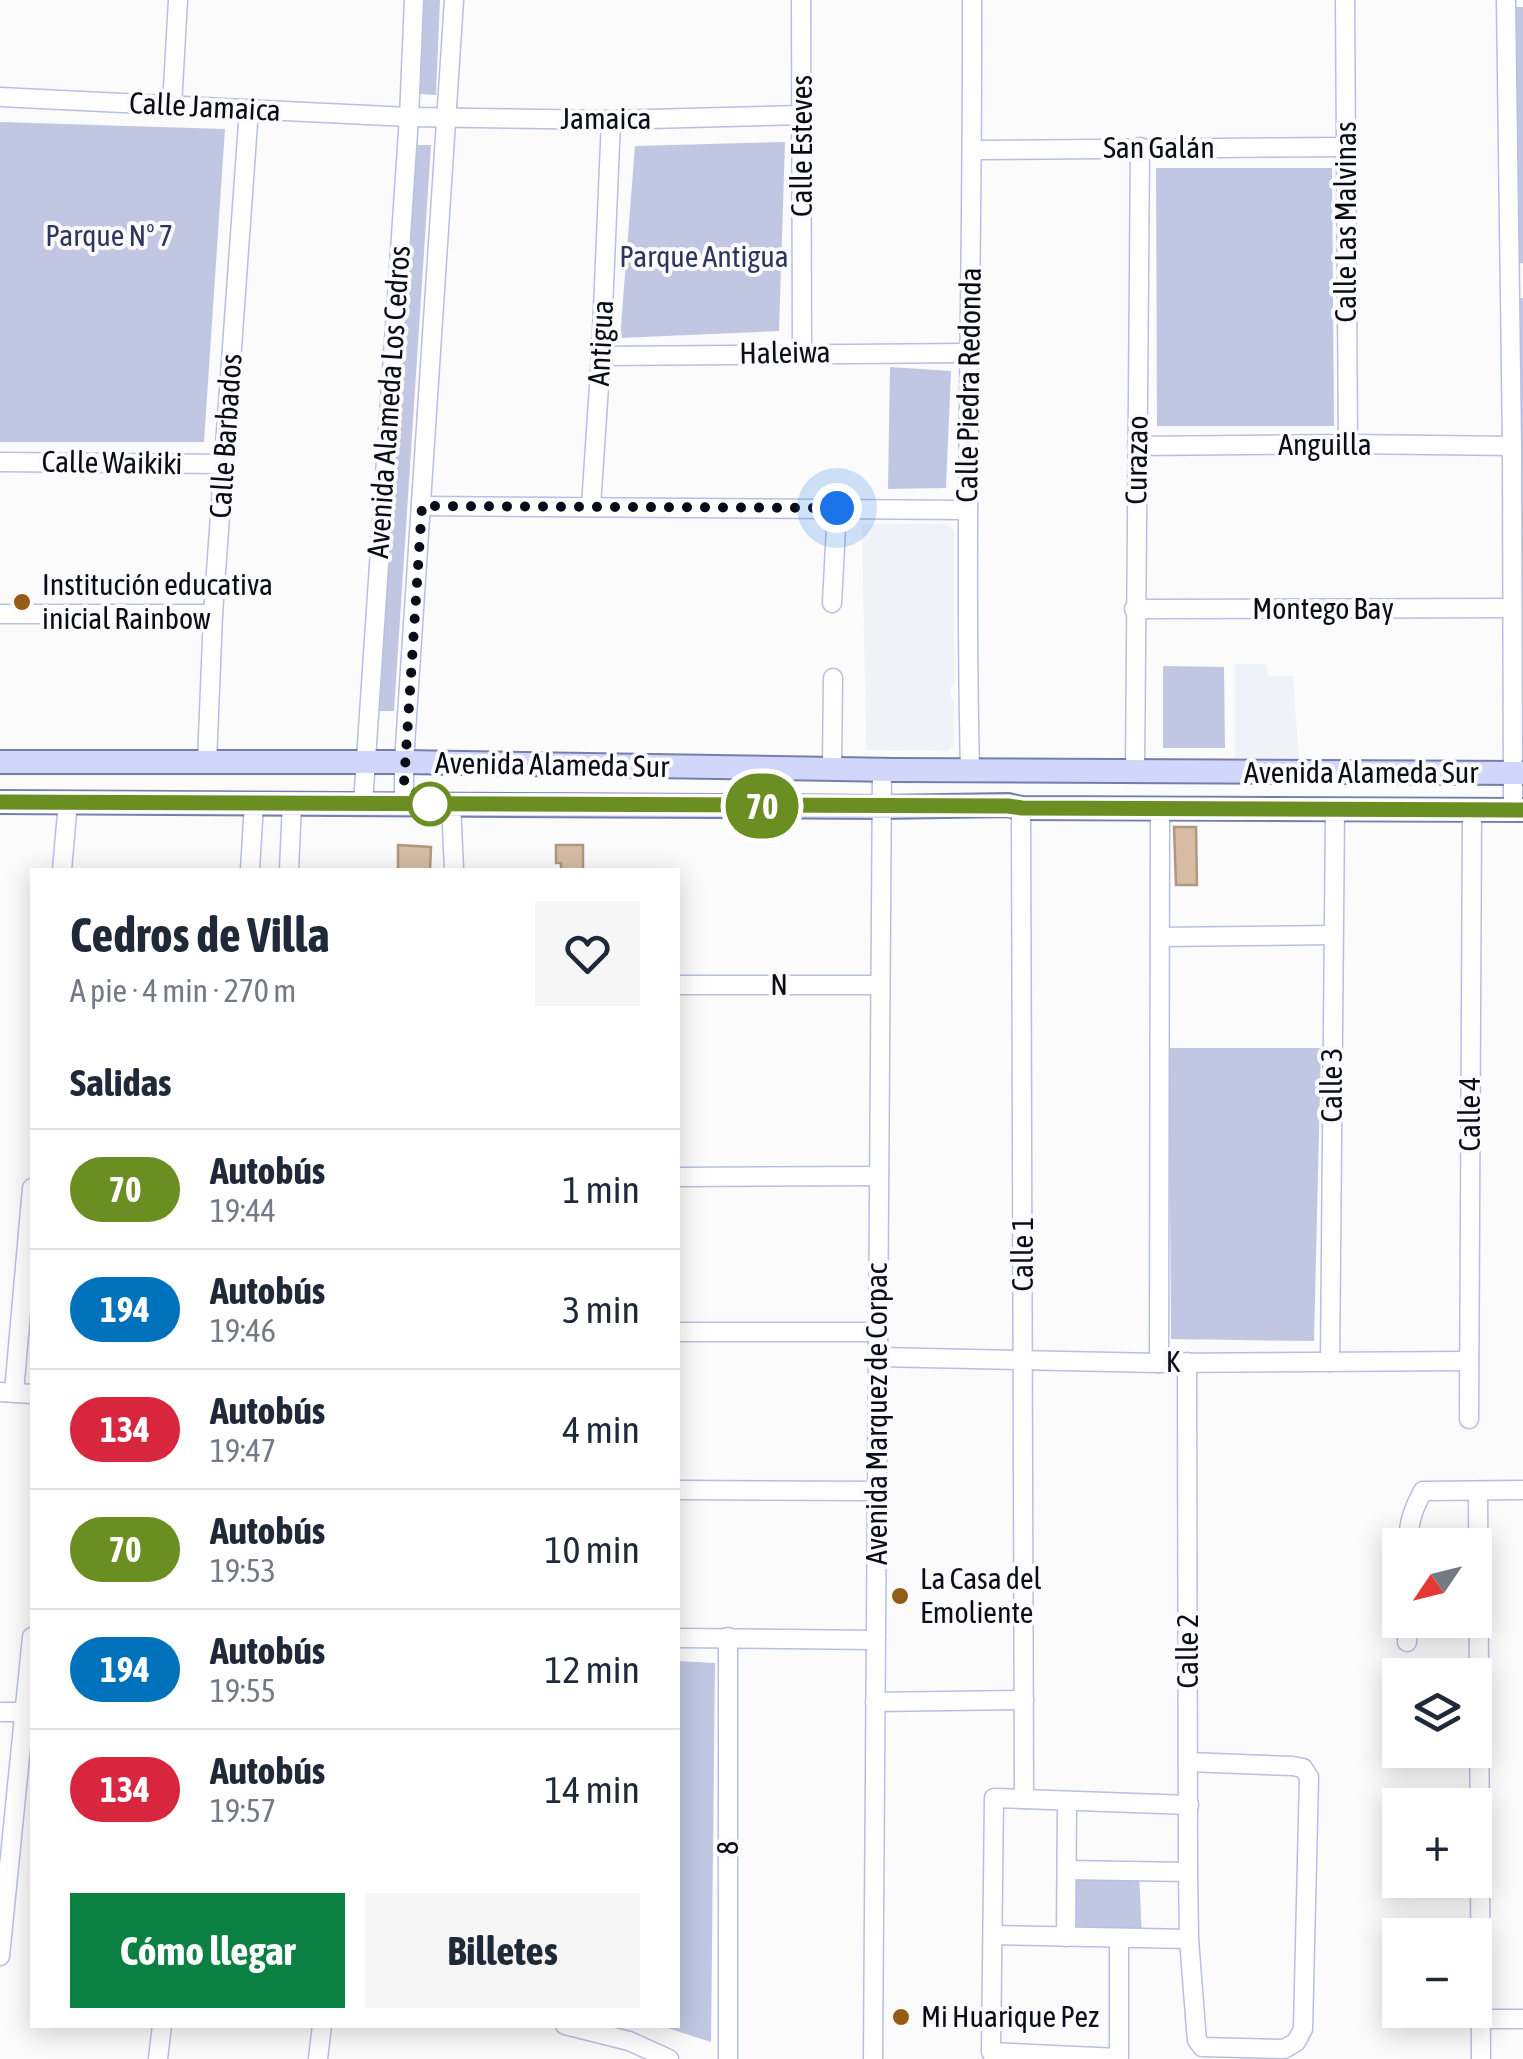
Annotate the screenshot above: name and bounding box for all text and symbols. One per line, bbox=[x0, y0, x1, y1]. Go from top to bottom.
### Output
street label: Calle Esteves bbox=[784, 75, 818, 217]
street label: Calle Jamaica bbox=[128, 85, 282, 127]
street label: Jamaica bbox=[560, 101, 652, 135]
street label: Calle Las Malvinas bbox=[1328, 121, 1362, 323]
street label: San Galán bbox=[1103, 130, 1215, 164]
park label: Parque N° 7 bbox=[45, 218, 173, 252]
park label: Parque Antigua bbox=[619, 239, 789, 273]
street label: Avenida Alameda Los Cedros bbox=[360, 245, 416, 559]
street label: Calle Piedra Redonda bbox=[949, 267, 987, 503]
street label: Antigua bbox=[581, 299, 619, 387]
street label: Haleiwa bbox=[739, 334, 831, 370]
street label: Calle Barbados bbox=[202, 352, 248, 519]
street label: Curazao bbox=[1118, 415, 1154, 505]
street label: Anguilla bbox=[1278, 427, 1372, 461]
street label: Calle Waikiki bbox=[41, 444, 183, 480]
your location bbox=[812, 483, 862, 533]
place label: Institución educativa inicial Rainbow bbox=[42, 567, 273, 635]
marker: Institución educativa inicial Rainbow bbox=[11, 591, 33, 613]
street label: Montego Bay bbox=[1252, 591, 1394, 625]
street label: Avenida Alameda Sur bbox=[435, 745, 670, 783]
street label: Avenida Alameda Sur bbox=[1244, 755, 1479, 789]
line badge: 70 bbox=[717, 774, 807, 838]
unlabelled marker bbox=[409, 783, 451, 825]
text: 70 bbox=[746, 786, 778, 826]
button: heart bbox=[535, 901, 640, 1006]
text: Cedros de Villa bbox=[70, 907, 330, 962]
street label: N bbox=[770, 967, 788, 1001]
text: A pie · 4 min · 270 m bbox=[70, 972, 296, 1009]
street label: Calle 3 bbox=[1314, 1048, 1348, 1122]
text: Salidas bbox=[70, 1061, 172, 1104]
street label: Calle 4 bbox=[1452, 1077, 1486, 1151]
text: Autobús bbox=[210, 1149, 325, 1192]
text: 1 min bbox=[562, 1168, 640, 1211]
text: 70 bbox=[109, 1169, 141, 1209]
text: 19:44 bbox=[210, 1192, 276, 1229]
street label: Calle 1 bbox=[1005, 1217, 1039, 1291]
street label: Avenida Marquez de Corpac bbox=[859, 1262, 893, 1565]
text: Autobús bbox=[210, 1269, 325, 1312]
text: 3 min bbox=[562, 1288, 640, 1331]
text: 194 bbox=[100, 1289, 150, 1329]
text: 19:46 bbox=[210, 1312, 276, 1349]
street label: K bbox=[1166, 1344, 1181, 1378]
text: Autobús bbox=[210, 1389, 325, 1432]
text: 4 min bbox=[562, 1408, 640, 1451]
text: 134 bbox=[100, 1409, 150, 1449]
text: 19:47 bbox=[210, 1432, 276, 1469]
text: Autobús bbox=[210, 1509, 325, 1552]
text: 10 min bbox=[545, 1528, 640, 1571]
north arrow bbox=[1382, 1528, 1492, 1638]
map controls bbox=[1382, 1528, 1492, 2028]
text: 70 bbox=[109, 1529, 141, 1569]
text: 19:53 bbox=[210, 1552, 276, 1589]
place label: La Casa del Emoliente bbox=[920, 1561, 1042, 1629]
marker: La Casa del Emoliente bbox=[889, 1585, 911, 1607]
street label: Calle 2 bbox=[1170, 1614, 1204, 1688]
text: Autobús bbox=[210, 1629, 325, 1672]
text: 12 min bbox=[545, 1648, 640, 1691]
text: 194 bbox=[100, 1649, 150, 1689]
button: layers bbox=[1382, 1658, 1492, 1768]
text: 19:55 bbox=[210, 1672, 276, 1709]
text: Autobús bbox=[210, 1749, 325, 1792]
text: 14 min bbox=[545, 1768, 640, 1811]
text: 134 bbox=[100, 1769, 150, 1809]
button: + bbox=[1382, 1788, 1492, 1898]
text: 19:57 bbox=[210, 1792, 276, 1829]
street label: 8 bbox=[710, 1841, 744, 1855]
button: Cómo llegar bbox=[70, 1893, 345, 2008]
button: Billetes bbox=[365, 1893, 640, 2008]
button: − bbox=[1382, 1918, 1492, 2028]
place label: Mi Huarique Pez bbox=[921, 1999, 1099, 2033]
marker: Mi Huarique Pez bbox=[890, 2006, 912, 2028]

